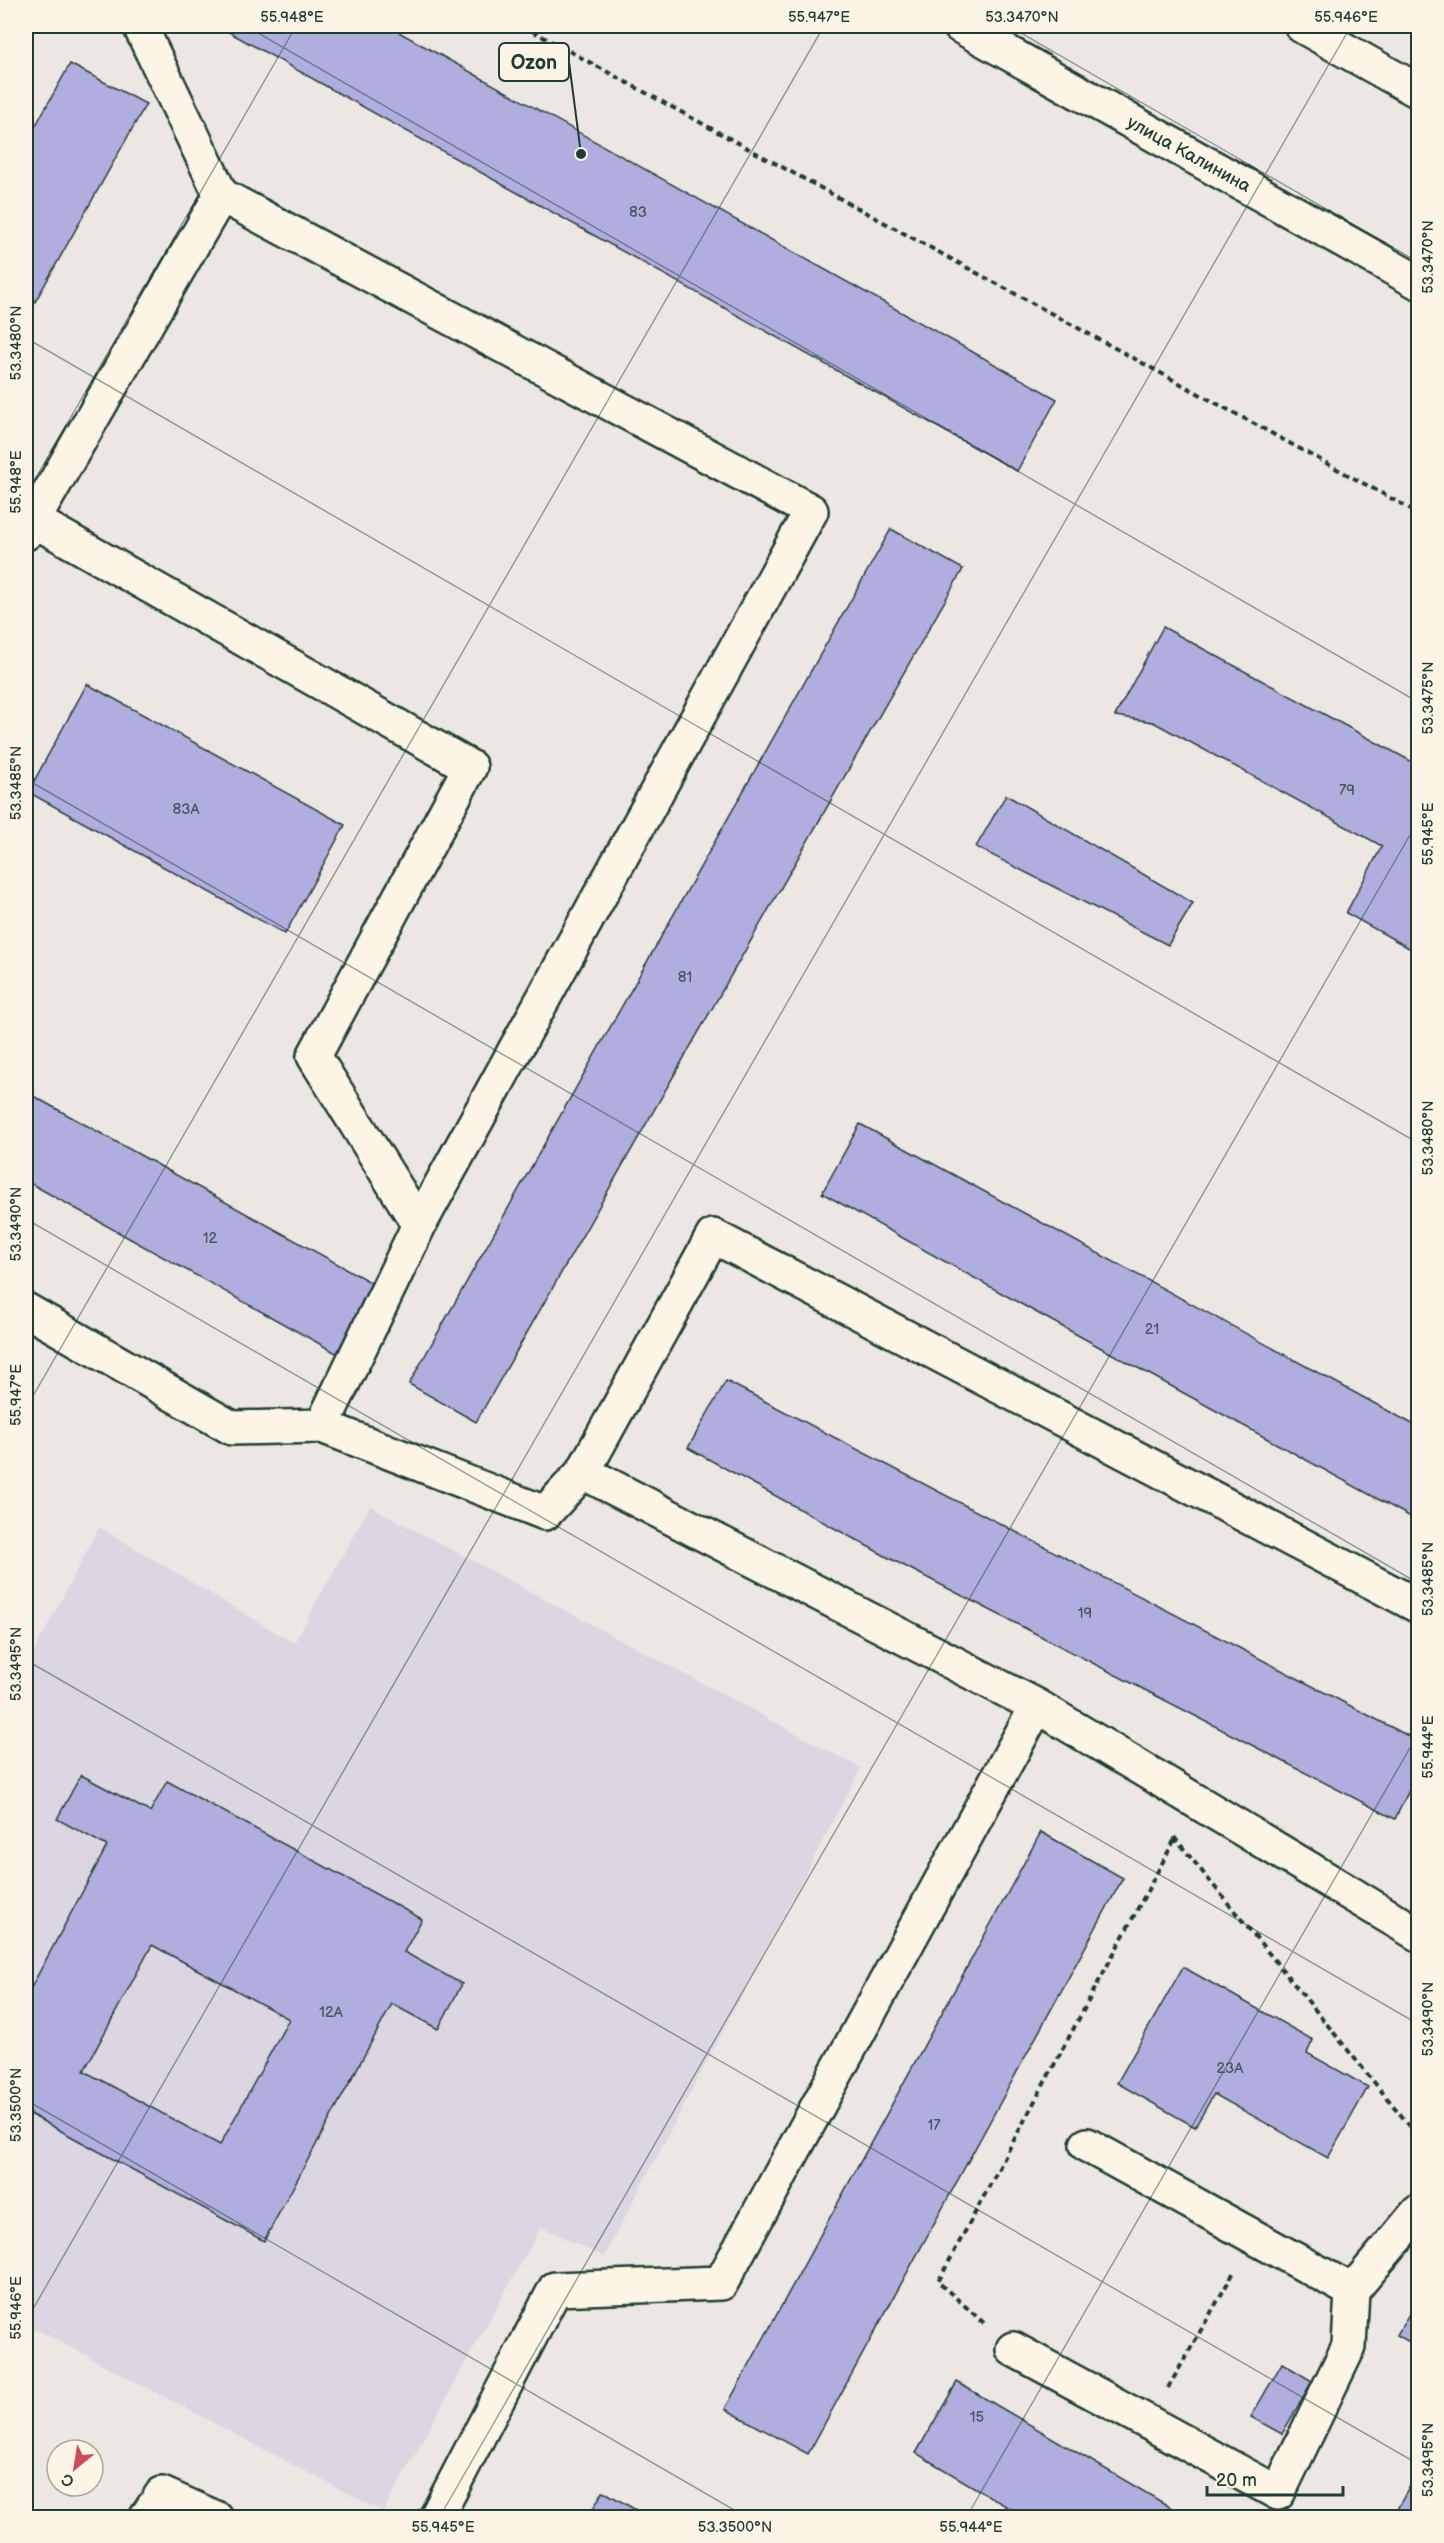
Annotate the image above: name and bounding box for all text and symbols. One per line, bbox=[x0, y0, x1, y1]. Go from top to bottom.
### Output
text: 55.948°E bbox=[260, 8, 324, 27]
text: 55.947°E bbox=[788, 8, 850, 27]
text: 53.3470°N bbox=[985, 8, 1059, 27]
text: 55.946°E bbox=[1314, 8, 1378, 27]
callout: Ozon bbox=[499, 43, 569, 81]
text: Ozon bbox=[511, 51, 557, 75]
street label: улица Калинина bbox=[1123, 112, 1255, 197]
house number: 83 bbox=[629, 203, 647, 222]
text: 53.3470°N bbox=[1419, 220, 1438, 294]
text: 53.3480°N bbox=[7, 306, 26, 380]
text: 55.948°E bbox=[7, 450, 26, 514]
text: 53.3475°N bbox=[1419, 661, 1438, 735]
text: 53.3485°N bbox=[7, 746, 26, 820]
house number: 79 bbox=[1339, 781, 1355, 800]
house number: 83А bbox=[172, 800, 200, 819]
text: 55.945°E bbox=[1419, 802, 1438, 866]
house number: 81 bbox=[678, 968, 692, 987]
text: 53.3480°N bbox=[1419, 1101, 1438, 1175]
text: 53.3490°N bbox=[7, 1187, 26, 1261]
house number: 12 bbox=[203, 1229, 217, 1248]
house number: 21 bbox=[1145, 1320, 1159, 1339]
text: 55.947°E bbox=[7, 1364, 26, 1426]
text: 53.3485°N bbox=[1419, 1542, 1438, 1616]
house number: 19 bbox=[1078, 1604, 1092, 1623]
text: 53.3495°N bbox=[7, 1627, 26, 1701]
text: 55.944°E bbox=[1419, 1715, 1438, 1779]
text: 53.3490°N bbox=[1419, 1982, 1438, 2056]
house number: 12А bbox=[319, 2003, 344, 2022]
house number: 23А bbox=[1217, 2059, 1244, 2078]
text: 53.3500°N bbox=[7, 2068, 26, 2142]
house number: 17 bbox=[927, 2116, 941, 2135]
text: 55.946°E bbox=[7, 2276, 26, 2340]
house number: 15 bbox=[970, 2408, 984, 2427]
text: 53.3495°N bbox=[1419, 2423, 1438, 2497]
north arrow bbox=[45, 2438, 105, 2498]
scale bar bbox=[1207, 2459, 1344, 2497]
text: С bbox=[59, 2469, 78, 2491]
text: 20 m bbox=[1216, 2470, 1257, 2491]
text: 55.945°E bbox=[411, 2518, 475, 2537]
text: 53.3500°N bbox=[698, 2518, 772, 2537]
text: 55.944°E bbox=[939, 2518, 1003, 2537]

